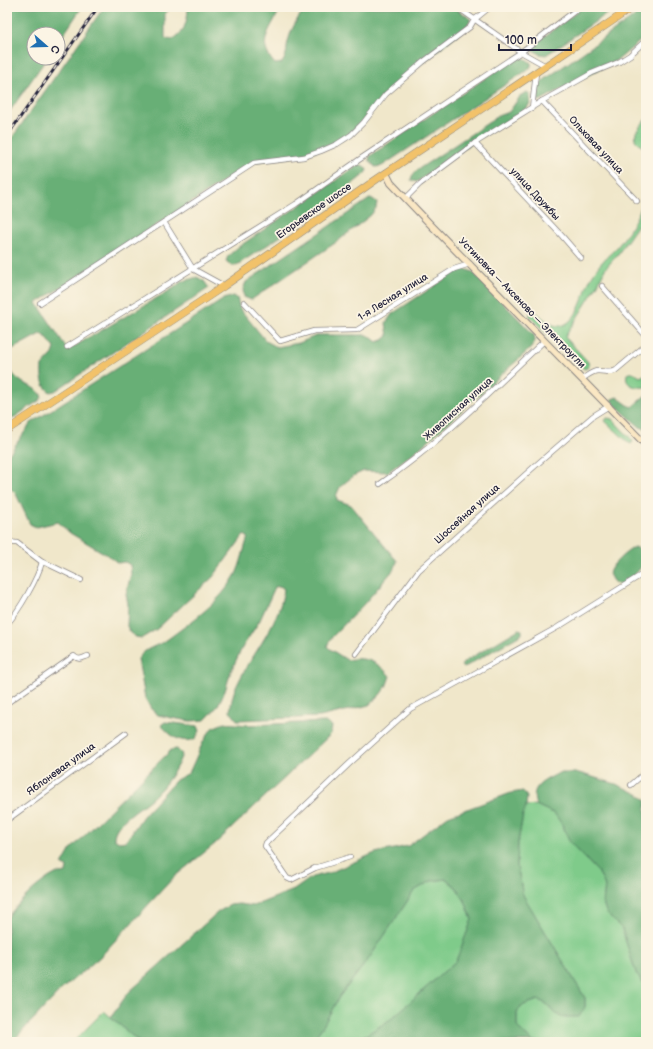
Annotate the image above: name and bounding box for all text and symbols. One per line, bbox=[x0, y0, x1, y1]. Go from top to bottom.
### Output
north arrow bbox=[26, 26, 66, 66]
scale bar bbox=[499, 26, 571, 52]
text: 100 m bbox=[505, 33, 537, 48]
text: С bbox=[47, 43, 62, 55]
street label: Ольховая улица bbox=[566, 114, 626, 176]
street label: улица Дружбы bbox=[508, 165, 562, 223]
street label: Егорьевское шоссе bbox=[274, 180, 354, 241]
street label: Устиновка — Аксеново — Электроугли bbox=[456, 235, 588, 371]
street label: 1-я Лесная улица bbox=[356, 271, 430, 323]
street label: Живописная улица bbox=[421, 375, 495, 443]
street label: Шоссейная улица bbox=[432, 482, 502, 546]
street label: Яблоневая улица bbox=[24, 740, 98, 798]

